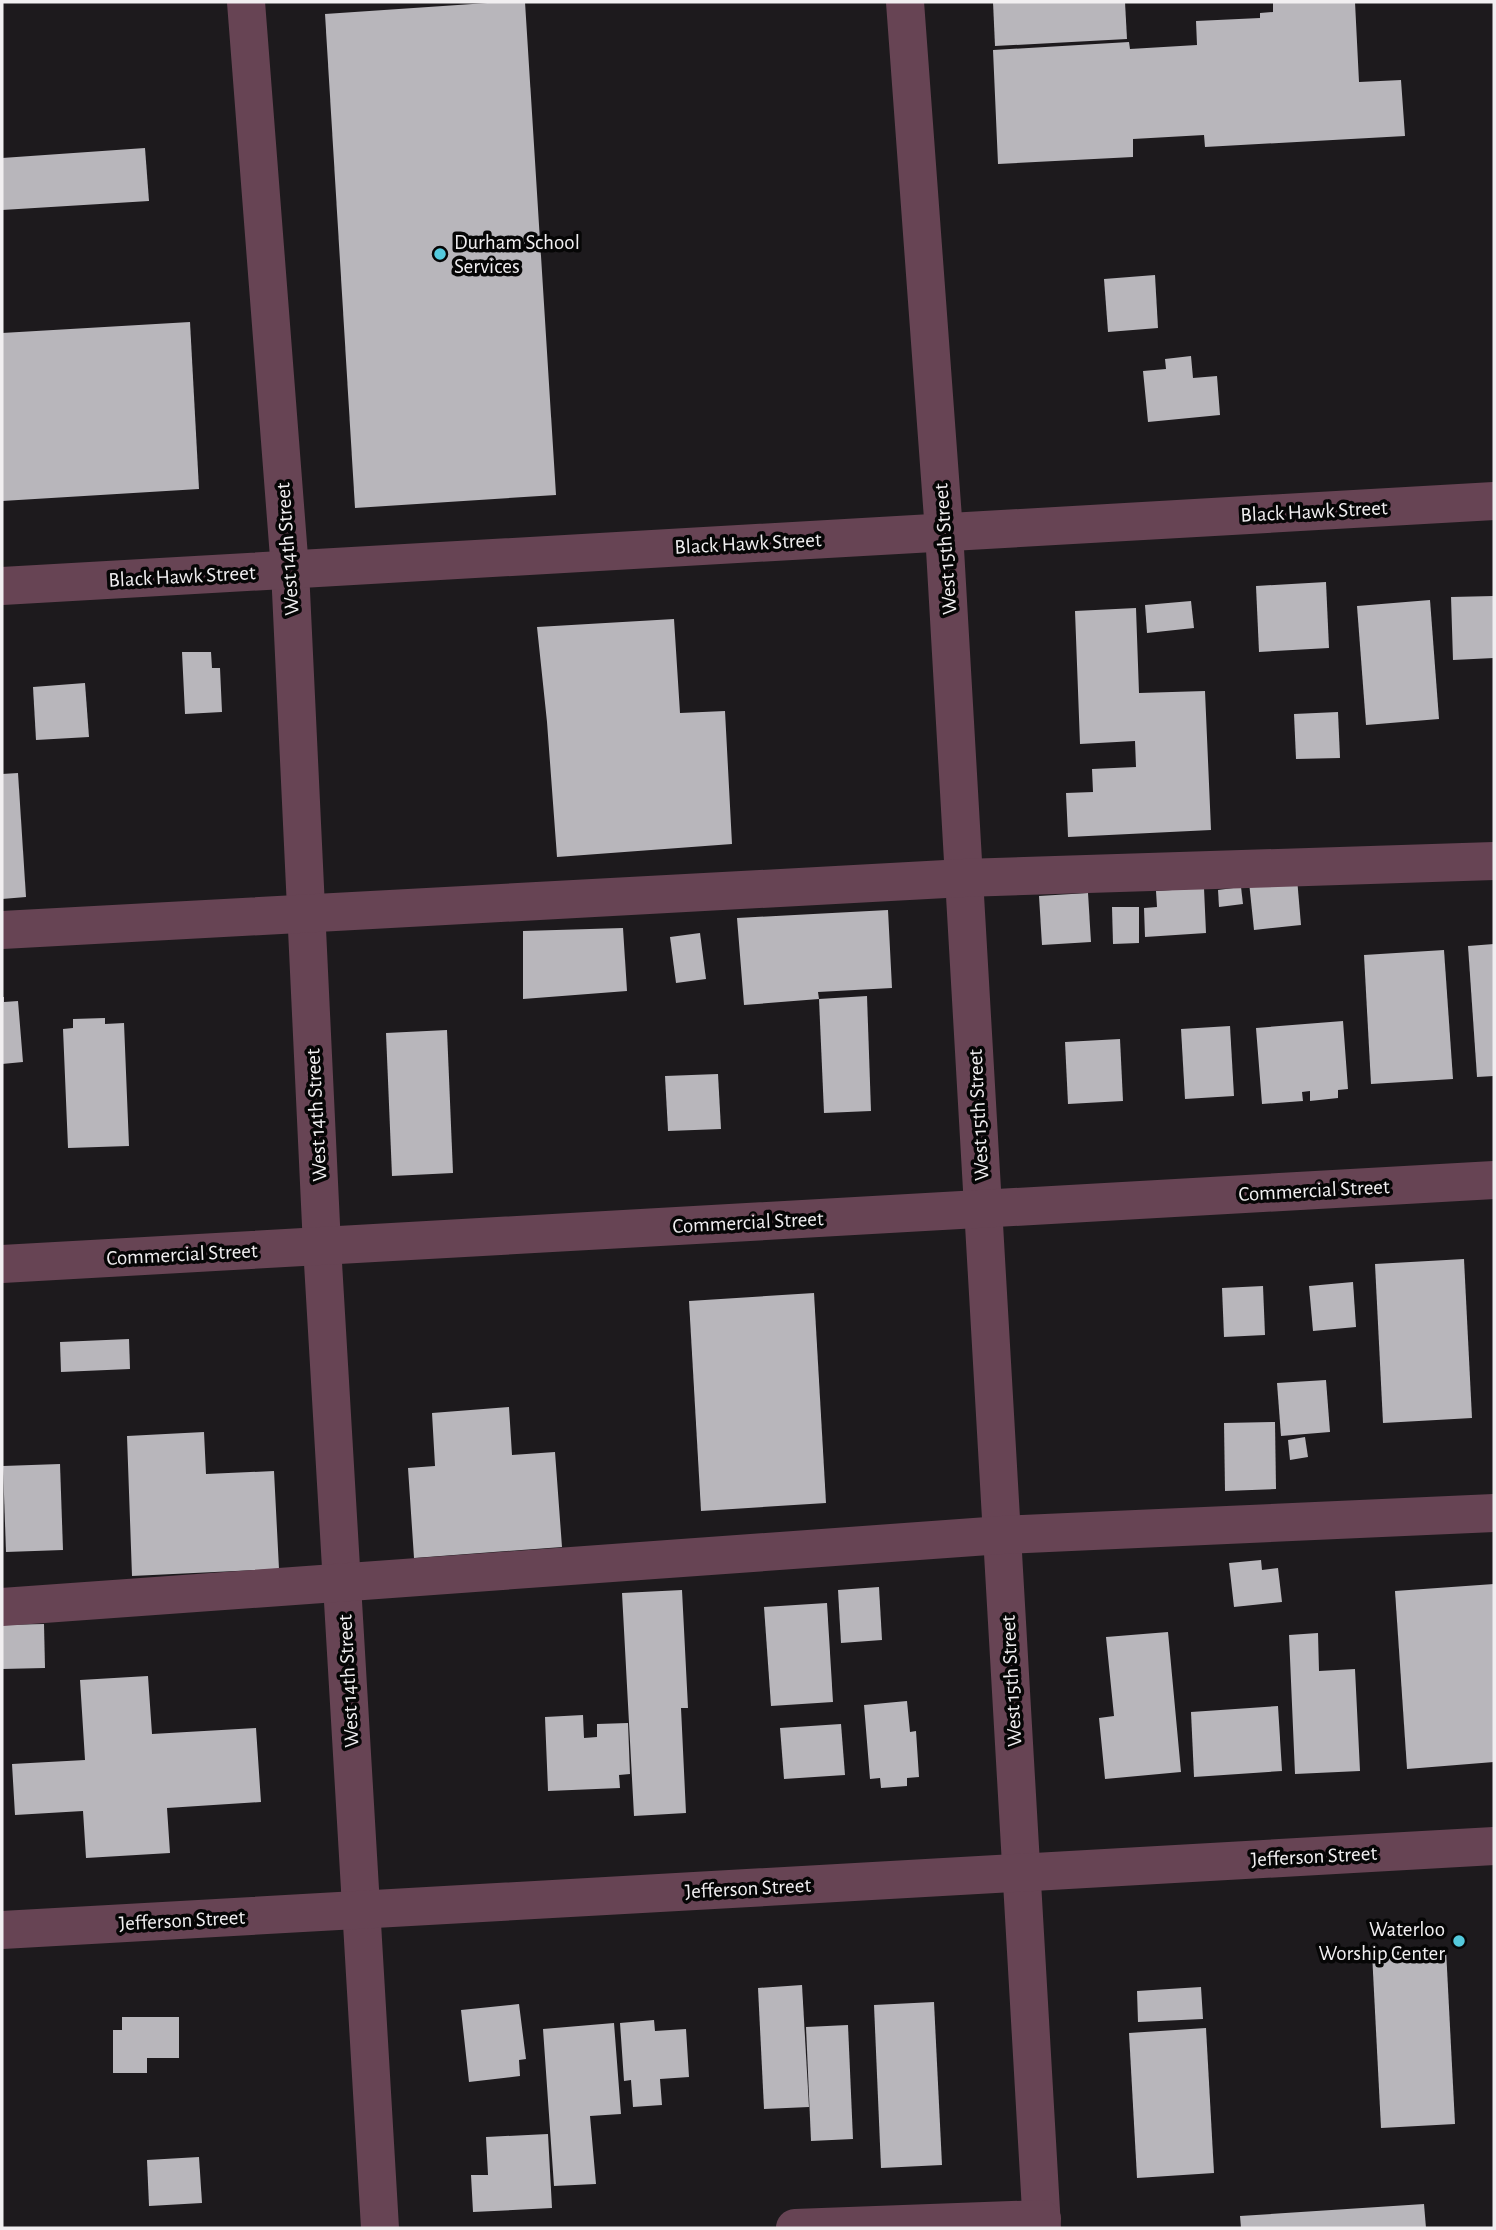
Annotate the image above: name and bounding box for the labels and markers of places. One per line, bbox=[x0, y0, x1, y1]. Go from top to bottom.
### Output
place label: Durham School Services bbox=[454, 232, 580, 277]
marker: Durham School Services bbox=[432, 246, 448, 262]
place label: Waterloo Worship Center bbox=[1318, 1919, 1445, 1964]
marker: Waterloo Worship Center bbox=[1451, 1933, 1467, 1949]

